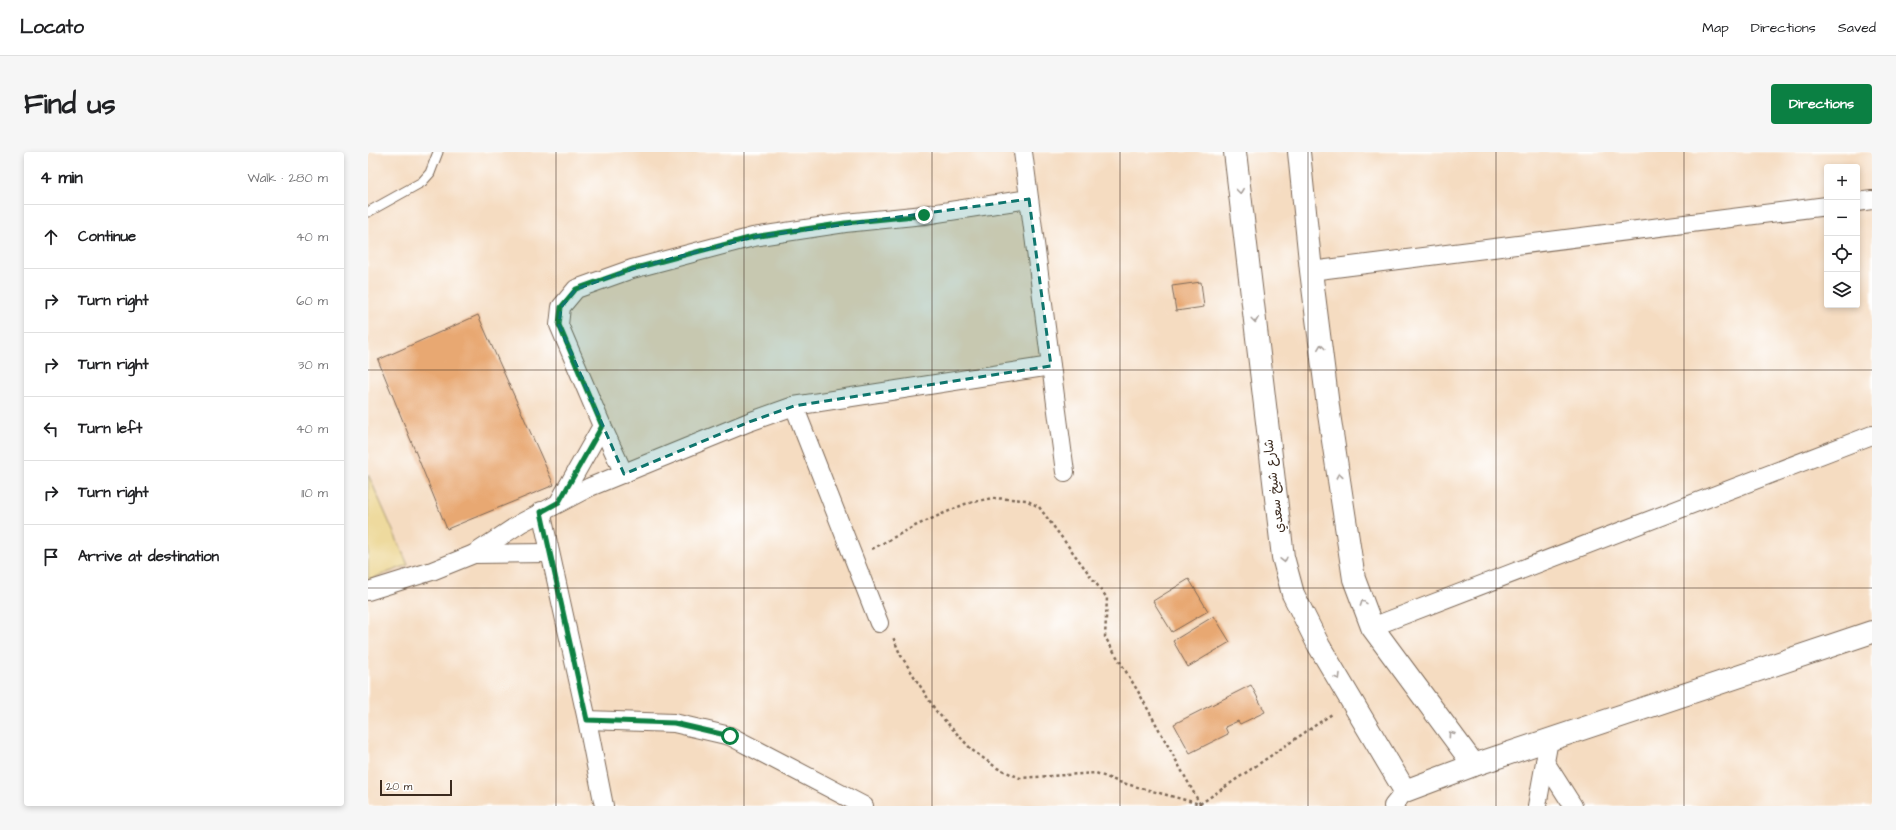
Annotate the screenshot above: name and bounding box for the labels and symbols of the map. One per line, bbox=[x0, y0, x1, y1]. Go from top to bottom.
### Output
one-way arrow bbox=[1235, 188, 1244, 194]
route end bbox=[915, 206, 933, 224]
one-way arrow bbox=[1250, 317, 1259, 323]
one-way arrow bbox=[1317, 344, 1326, 350]
street label: شارع شيخ سعدي bbox=[1259, 438, 1289, 534]
one-way arrow bbox=[1335, 473, 1344, 479]
one-way arrow bbox=[1279, 557, 1287, 563]
one-way arrow bbox=[1360, 600, 1368, 607]
one-way arrow bbox=[1333, 673, 1340, 680]
route start bbox=[721, 727, 739, 745]
one-way arrow bbox=[1448, 731, 1455, 738]
scale bar bbox=[380, 778, 452, 797]

